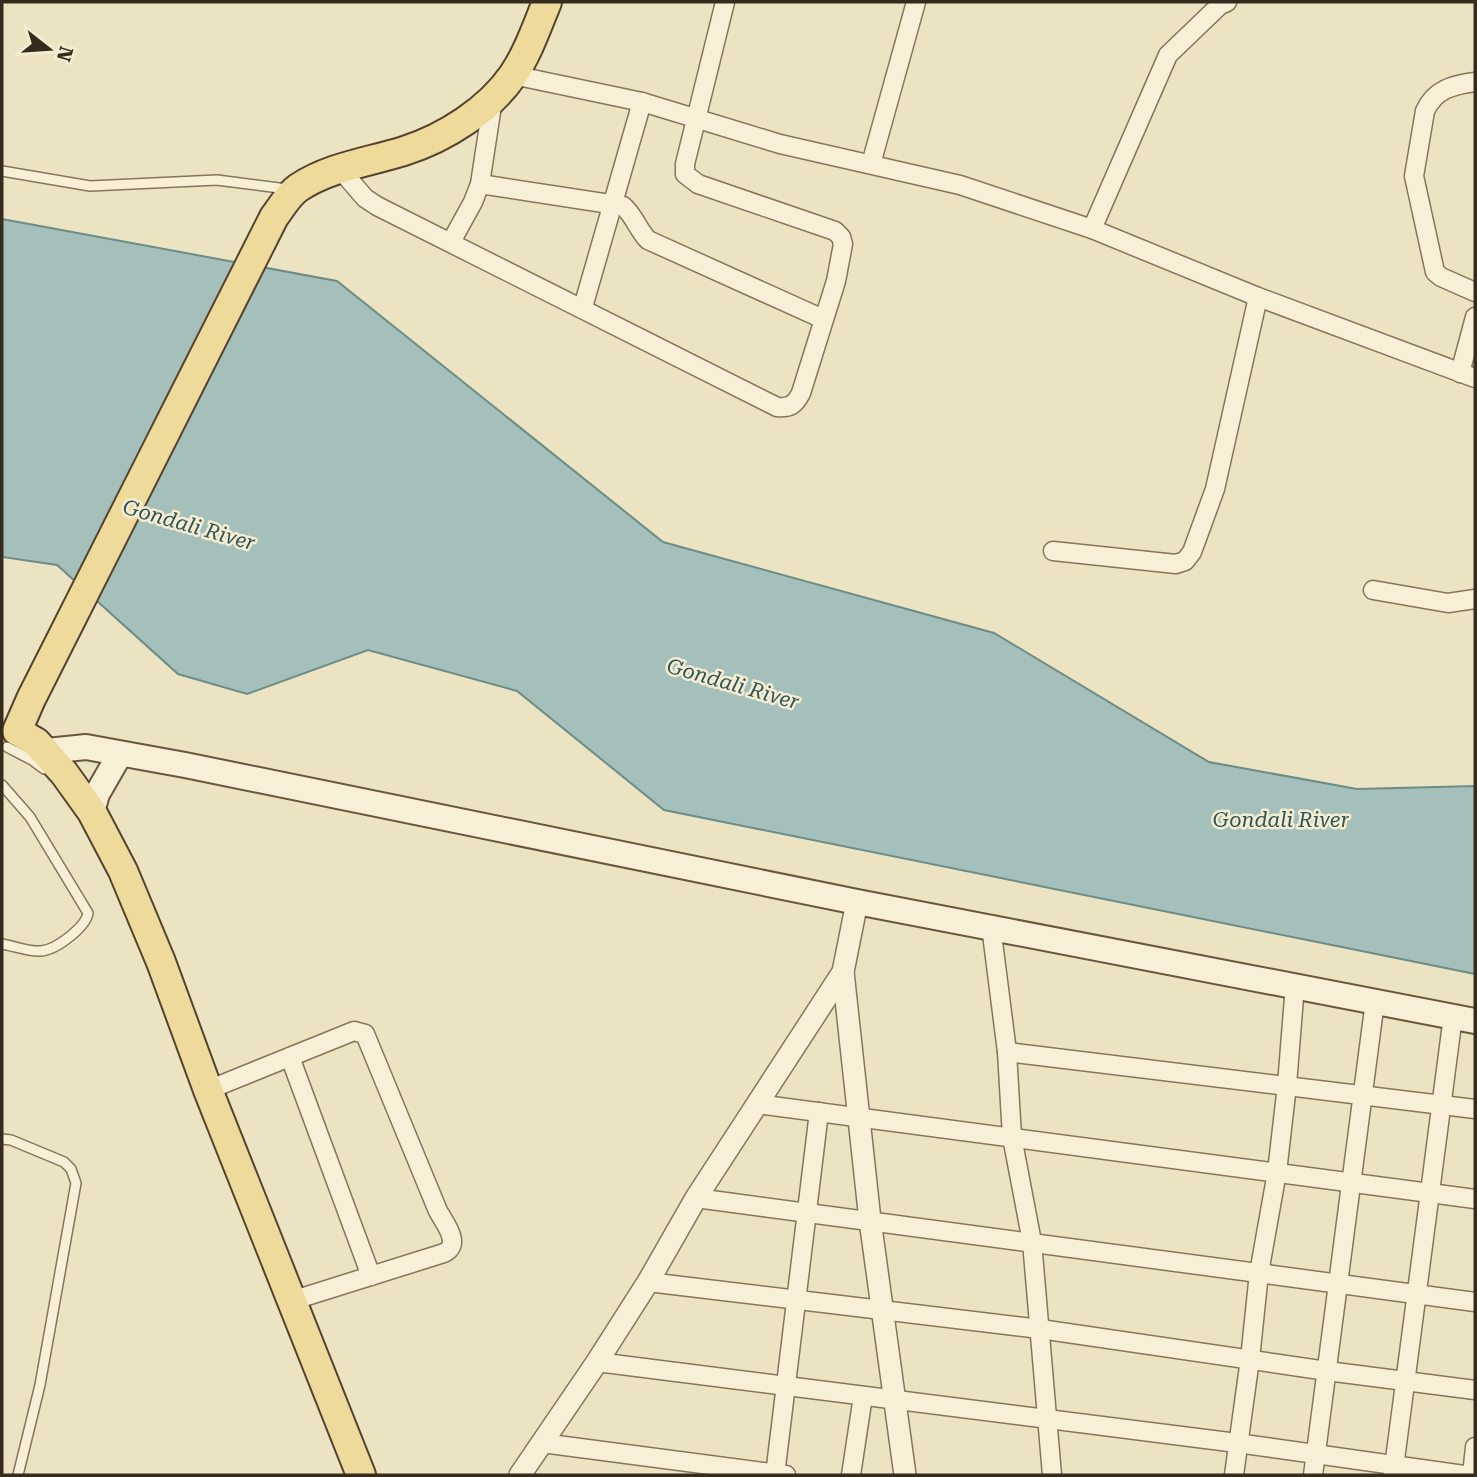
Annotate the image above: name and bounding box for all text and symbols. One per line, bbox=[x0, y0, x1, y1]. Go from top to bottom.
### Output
north arrow bbox=[14, 14, 84, 84]
text: N bbox=[52, 43, 78, 65]
water label: Gondali River bbox=[120, 495, 258, 555]
water label: Gondali River bbox=[664, 654, 802, 714]
water label: Gondali River bbox=[1213, 808, 1349, 832]

